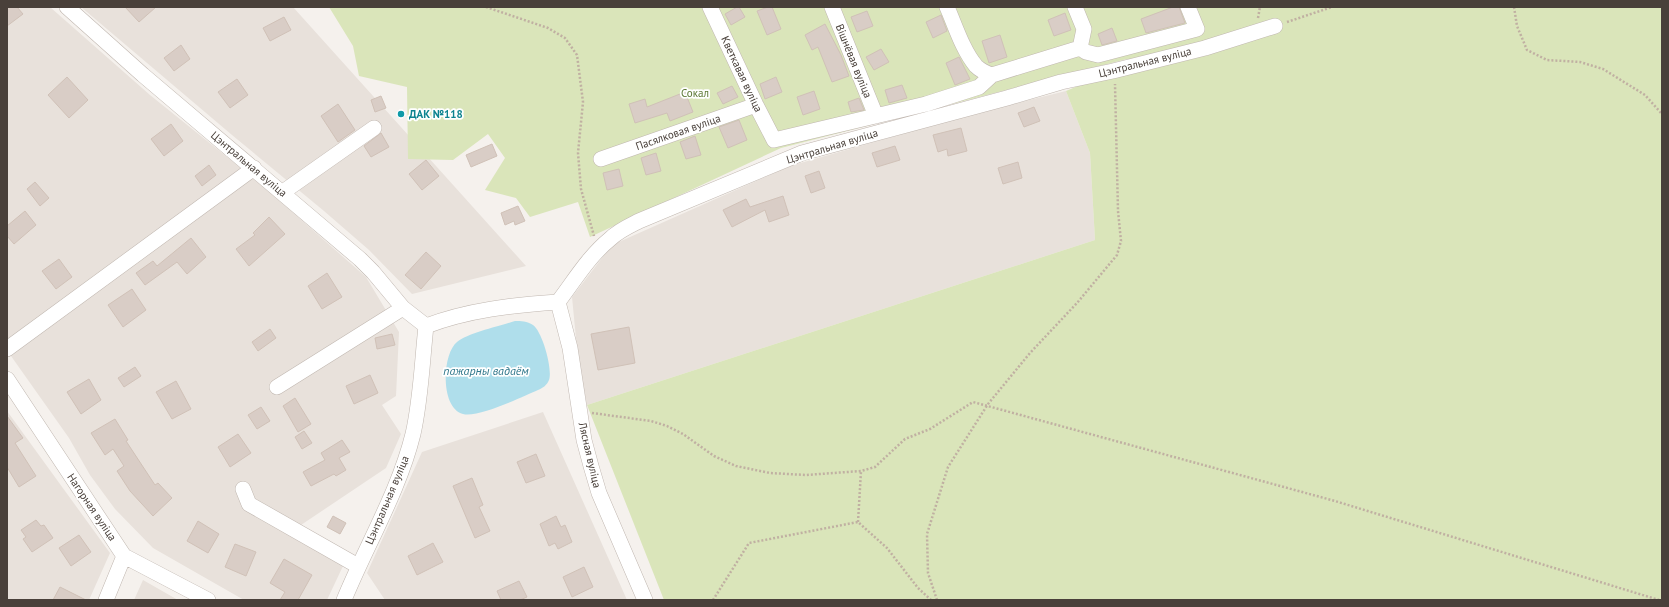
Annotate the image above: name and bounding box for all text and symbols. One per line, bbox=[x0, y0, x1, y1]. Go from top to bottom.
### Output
street label: Вішнёвая вуліца bbox=[833, 22, 875, 100]
street label: Кветкавая вуліца bbox=[718, 34, 766, 114]
street label: Цэнтральная вуліца bbox=[1097, 44, 1193, 80]
park label: Сокал bbox=[681, 86, 709, 100]
place label: ДАК №118 bbox=[409, 107, 463, 121]
marker: ДАК №118 bbox=[396, 109, 406, 119]
street label: Пасялковая вуліца bbox=[634, 111, 722, 153]
street label: Цэнтральная вуліца bbox=[785, 125, 879, 167]
street label: Цэнтральная вуліца bbox=[208, 128, 290, 200]
water label: пажарны вадаём bbox=[443, 363, 529, 378]
street label: Лясная вуліца bbox=[575, 420, 604, 489]
street label: Цэнтральная вуліца bbox=[362, 454, 412, 546]
street label: Нагорная вуліца bbox=[64, 471, 120, 543]

